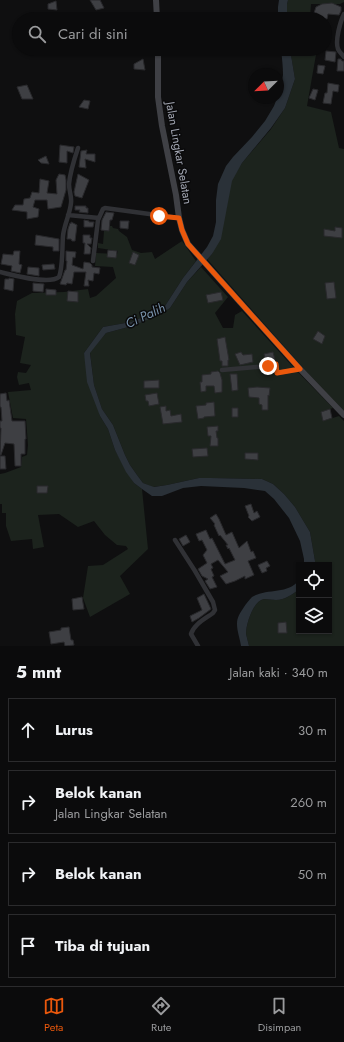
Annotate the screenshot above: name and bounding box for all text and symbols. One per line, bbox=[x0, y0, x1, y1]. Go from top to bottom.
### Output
search box bbox=[12, 12, 332, 56]
icon: search bbox=[26, 23, 48, 45]
text: Cari di sini bbox=[58, 23, 128, 45]
north arrow bbox=[248, 68, 284, 104]
street label: Jalan Lingkar Selatan bbox=[161, 98, 197, 206]
route start bbox=[150, 207, 168, 225]
water label: Ci Palih bbox=[122, 298, 169, 333]
route end bbox=[259, 357, 277, 375]
map controls bbox=[296, 562, 332, 634]
button: locate bbox=[296, 562, 332, 598]
button: layers bbox=[296, 598, 332, 634]
text: 5 mnt bbox=[16, 660, 61, 684]
text: Jalan kaki · 340 m bbox=[229, 663, 328, 682]
icon: ahead bbox=[17, 719, 39, 741]
text: Lurus bbox=[55, 719, 93, 741]
text: 30 m bbox=[298, 721, 327, 740]
text: Belok kanan bbox=[55, 782, 142, 804]
icon: right bbox=[17, 791, 39, 813]
text: 260 m bbox=[290, 793, 327, 812]
text: Jalan Lingkar Selatan bbox=[55, 804, 167, 823]
icon: right bbox=[17, 863, 39, 885]
text: Belok kanan bbox=[55, 863, 142, 885]
text: 50 m bbox=[298, 865, 327, 884]
icon: arrive bbox=[17, 935, 39, 957]
text: Tiba di tujuan bbox=[55, 935, 150, 957]
tab: Peta bbox=[43, 995, 65, 1035]
tab: Rute bbox=[150, 995, 172, 1035]
tab: Disimpan bbox=[258, 995, 301, 1035]

